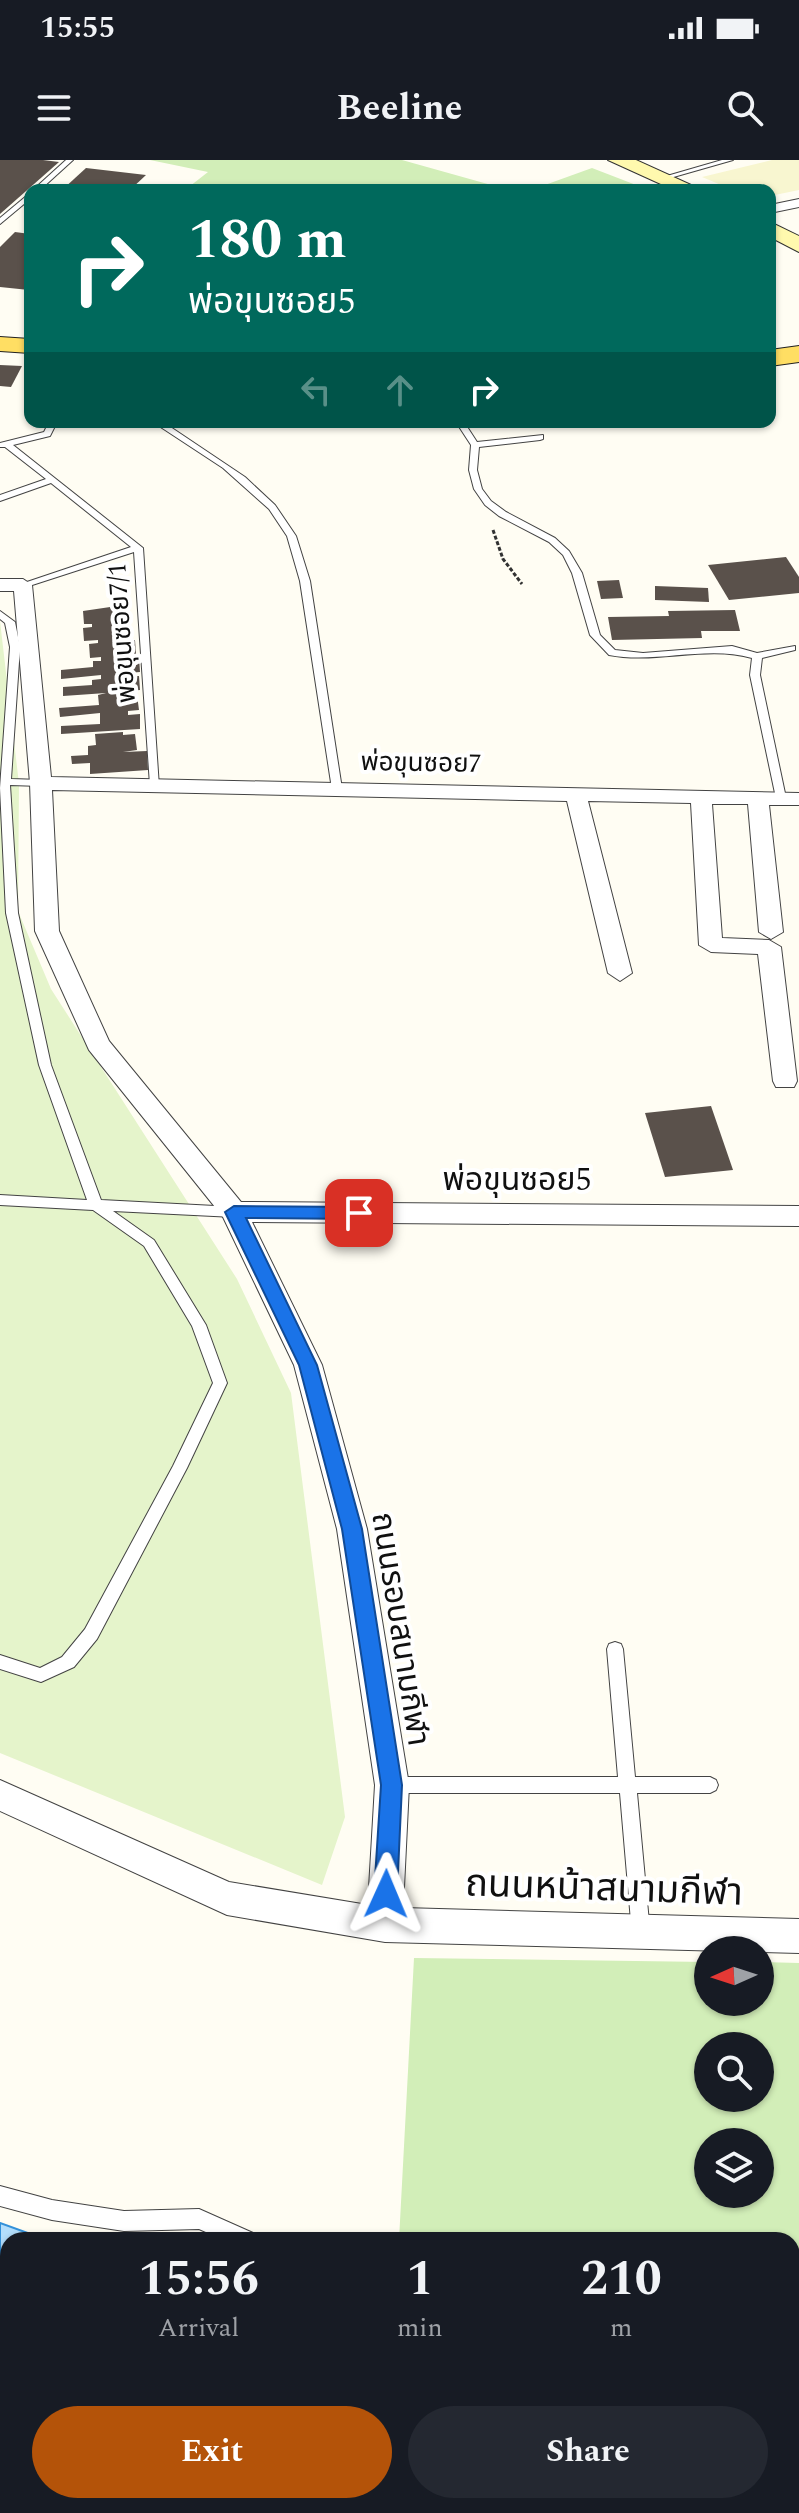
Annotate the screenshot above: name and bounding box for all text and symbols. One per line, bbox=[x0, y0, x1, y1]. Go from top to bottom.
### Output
text: 15:55 bbox=[40, 5, 115, 51]
text: Beeline bbox=[337, 81, 462, 136]
icon: menu bbox=[32, 86, 76, 130]
icon: search bbox=[723, 86, 767, 130]
text: 180 m bbox=[188, 198, 347, 283]
icon: right bbox=[56, 216, 160, 320]
text: พ่อขุนซอย5 bbox=[188, 275, 356, 330]
icon: left bbox=[294, 368, 338, 412]
icon: ahead bbox=[378, 368, 422, 412]
icon: right bbox=[462, 368, 506, 412]
street label: พ่อขุนซอย7/1 bbox=[97, 562, 147, 704]
street label: พ่อขุนซอย7 bbox=[360, 742, 482, 784]
street label: พ่อขุนซอย5 bbox=[443, 1156, 591, 1205]
pin bbox=[325, 1179, 393, 1247]
icon: arrive bbox=[337, 1191, 381, 1235]
street label: ถนนรอบสนามกีฬา bbox=[357, 1509, 443, 1749]
position arrow bbox=[344, 1852, 428, 1936]
street label: ถนนหน้าสนามกีฬา bbox=[464, 1855, 744, 1923]
north arrow bbox=[694, 1936, 774, 2016]
map controls bbox=[694, 1936, 774, 2208]
button: search bbox=[694, 2032, 774, 2112]
button: layers bbox=[694, 2128, 774, 2208]
text: 15:56 bbox=[138, 2243, 259, 2316]
text: 1 bbox=[406, 2243, 433, 2316]
text: 210 bbox=[581, 2243, 662, 2316]
text: Arrival bbox=[158, 2308, 239, 2348]
text: min bbox=[397, 2308, 443, 2348]
text: m bbox=[610, 2308, 632, 2348]
button: Exit bbox=[32, 2406, 392, 2498]
button: Share bbox=[408, 2406, 768, 2498]

